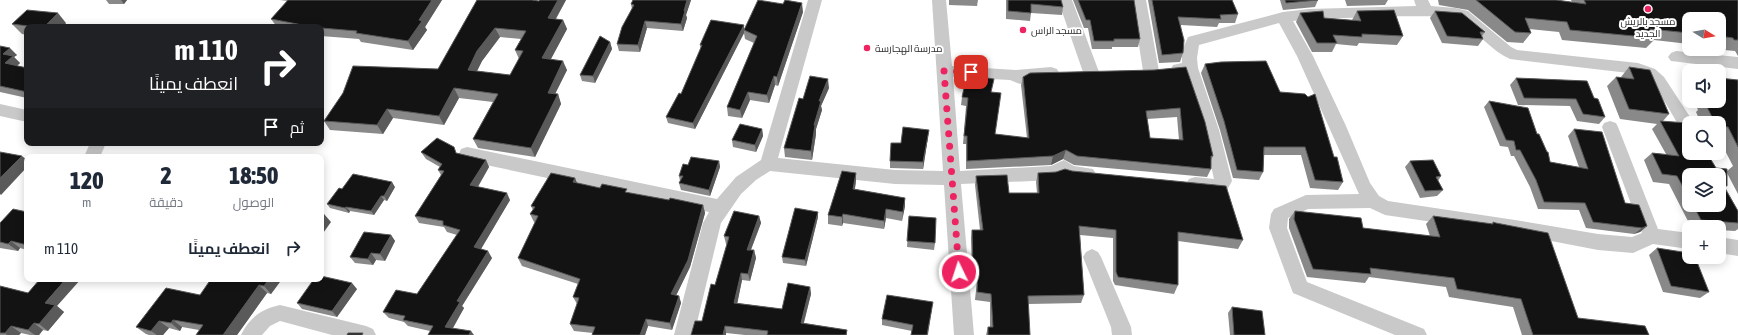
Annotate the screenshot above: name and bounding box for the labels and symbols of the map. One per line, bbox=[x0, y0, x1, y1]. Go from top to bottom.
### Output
marker: مسجد بالريش الجديد bbox=[1643, 4, 1653, 14]
north arrow bbox=[1682, 12, 1726, 56]
place label: مسجد بالريش الجديد bbox=[1620, 16, 1676, 39]
marker: مسجد الراس bbox=[1018, 25, 1028, 35]
place label: مسجد الراس bbox=[1031, 25, 1082, 37]
marker: مدرسة الهجارسة bbox=[862, 43, 872, 53]
place label: مدرسة الهجارسة bbox=[875, 43, 943, 55]
pin bbox=[954, 55, 988, 89]
position arrow bbox=[938, 251, 980, 293]

